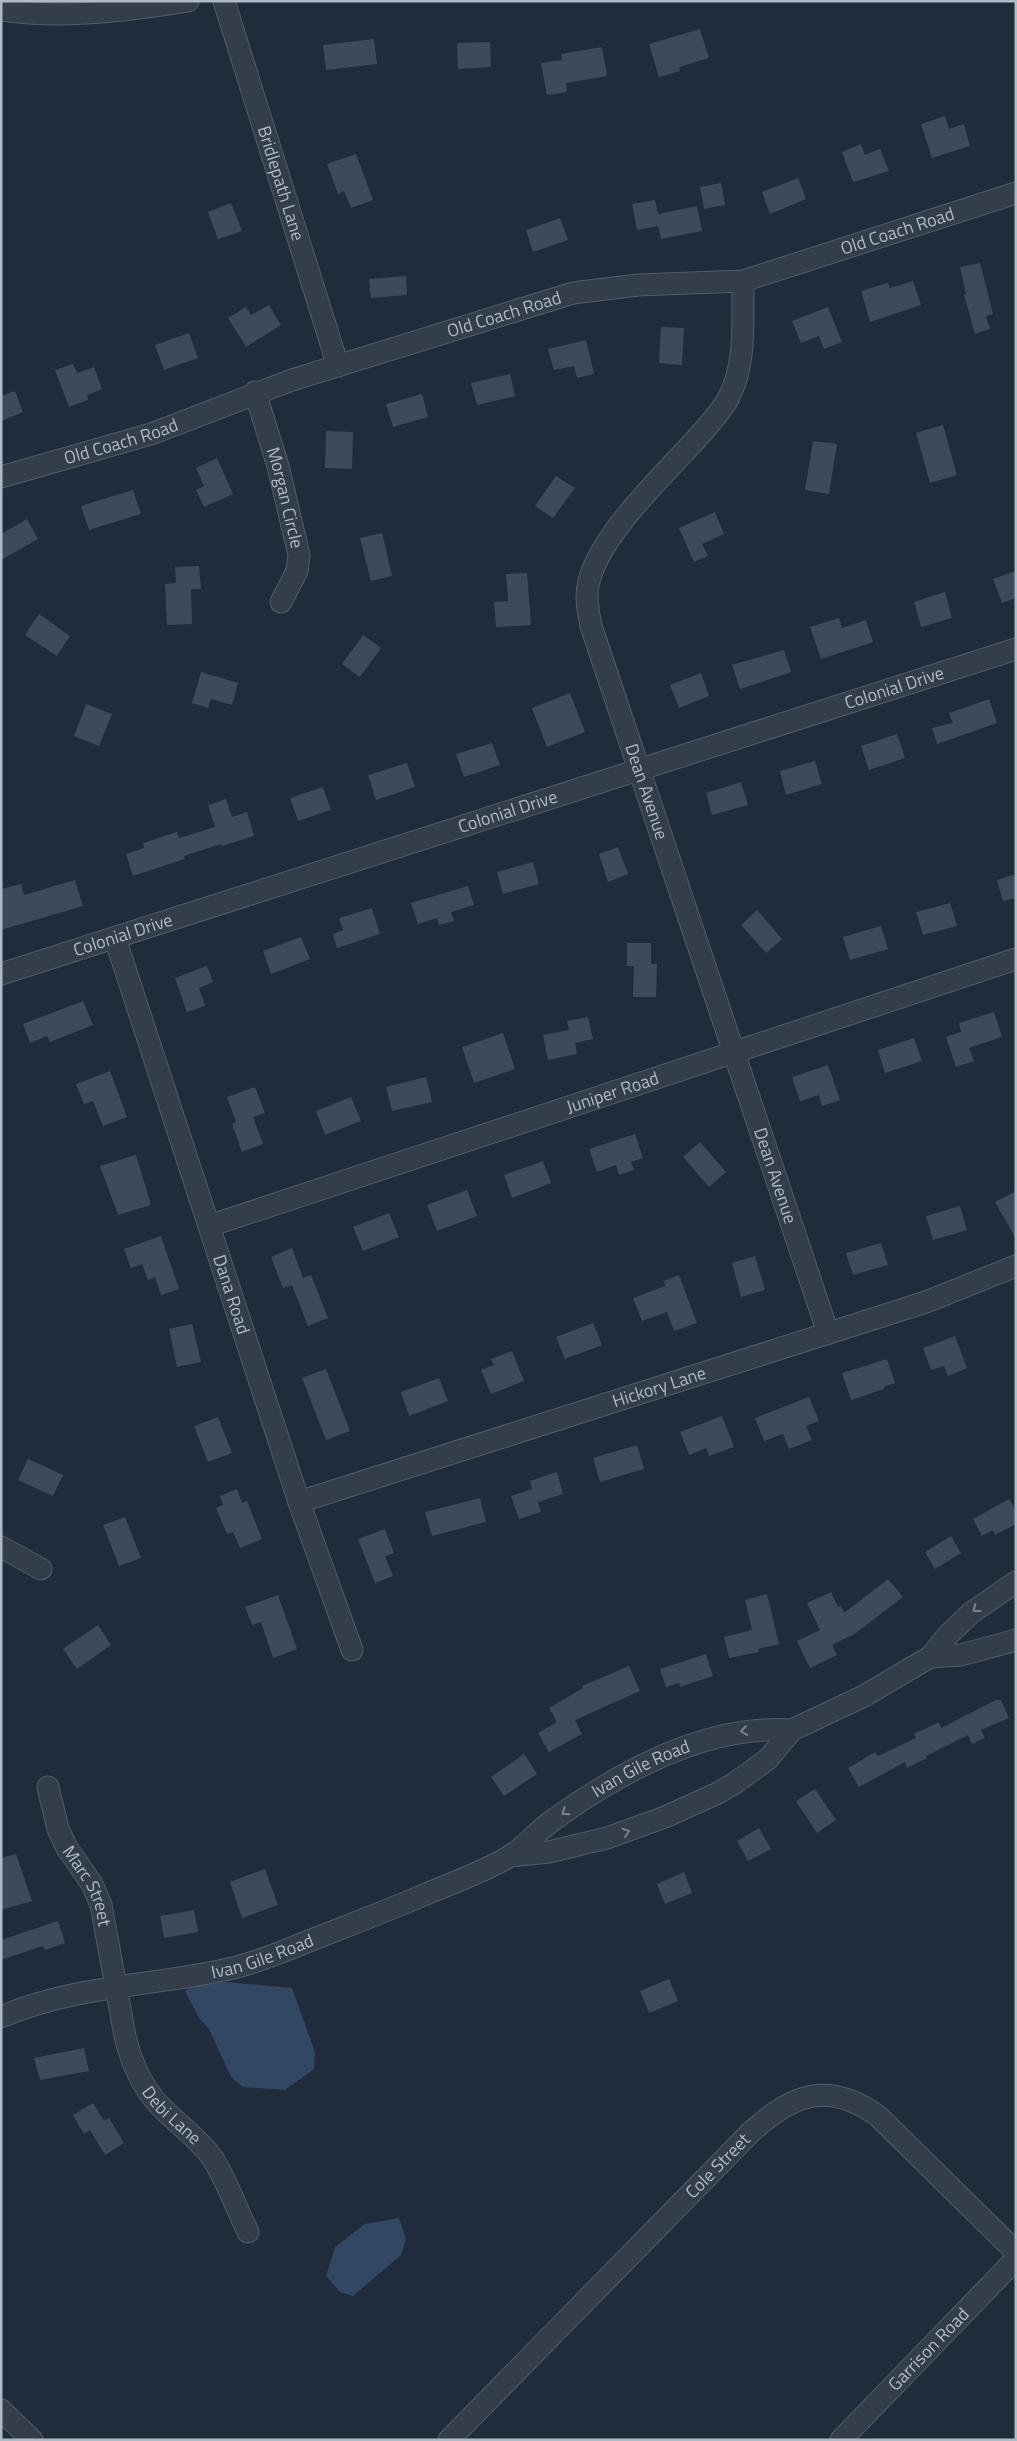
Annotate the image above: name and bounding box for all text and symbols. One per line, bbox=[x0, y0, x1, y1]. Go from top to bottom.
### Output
street label: Bridlepath Lane bbox=[251, 122, 312, 244]
street label: Old Coach Road bbox=[837, 200, 958, 262]
street label: Old Coach Road bbox=[443, 283, 564, 344]
street label: Old Coach Road bbox=[60, 411, 182, 471]
street label: Morgan Circle bbox=[260, 443, 311, 551]
street label: Colonial Drive bbox=[841, 659, 947, 716]
street label: Dean Avenue bbox=[618, 740, 676, 843]
street label: Colonial Drive bbox=[454, 783, 561, 840]
street label: Colonial Drive bbox=[70, 906, 176, 963]
street label: Juniper Road bbox=[562, 1064, 662, 1120]
street label: Dean Avenue bbox=[747, 1124, 804, 1227]
street label: Dana Road bbox=[206, 1251, 257, 1338]
street label: Hickory Lane bbox=[609, 1359, 709, 1414]
one-way arrow bbox=[972, 1604, 981, 1613]
one-way arrow bbox=[739, 1725, 748, 1735]
street label: Ivan Gile Road bbox=[586, 1732, 693, 1804]
one-way arrow bbox=[561, 1805, 570, 1815]
one-way arrow bbox=[622, 1827, 630, 1837]
street label: Marc Street bbox=[56, 1840, 119, 1929]
street label: Ivan Gile Road bbox=[209, 1927, 318, 1985]
street label: Debi Lane bbox=[135, 2080, 208, 2151]
street label: Cole Street bbox=[679, 2126, 757, 2204]
street label: Garrison Road bbox=[881, 2301, 975, 2397]

